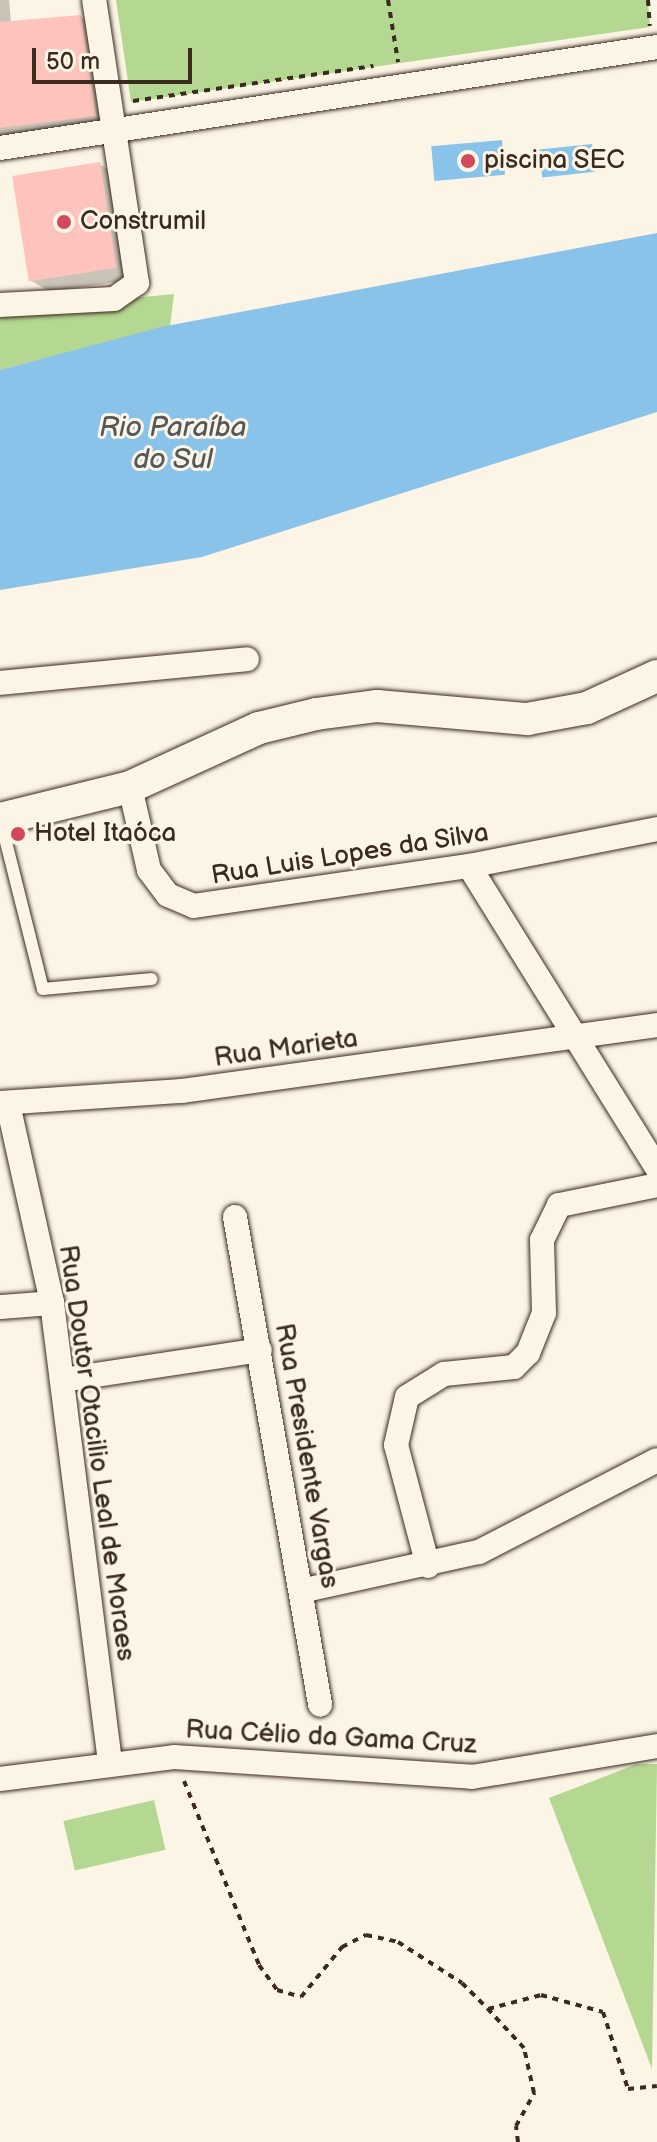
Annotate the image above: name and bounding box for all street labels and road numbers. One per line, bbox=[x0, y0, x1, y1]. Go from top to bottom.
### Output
street label: Rua Luis Lopes da Silva bbox=[209, 818, 491, 892]
street label: Rua Marieta bbox=[212, 1023, 360, 1075]
street label: Rua Doutor Otacilio Leal de Moraes bbox=[51, 1243, 141, 1663]
street label: Rua Presidente Vargas bbox=[267, 1321, 345, 1591]
street label: Rua Célio da Gama Cruz bbox=[185, 1715, 477, 1761]

